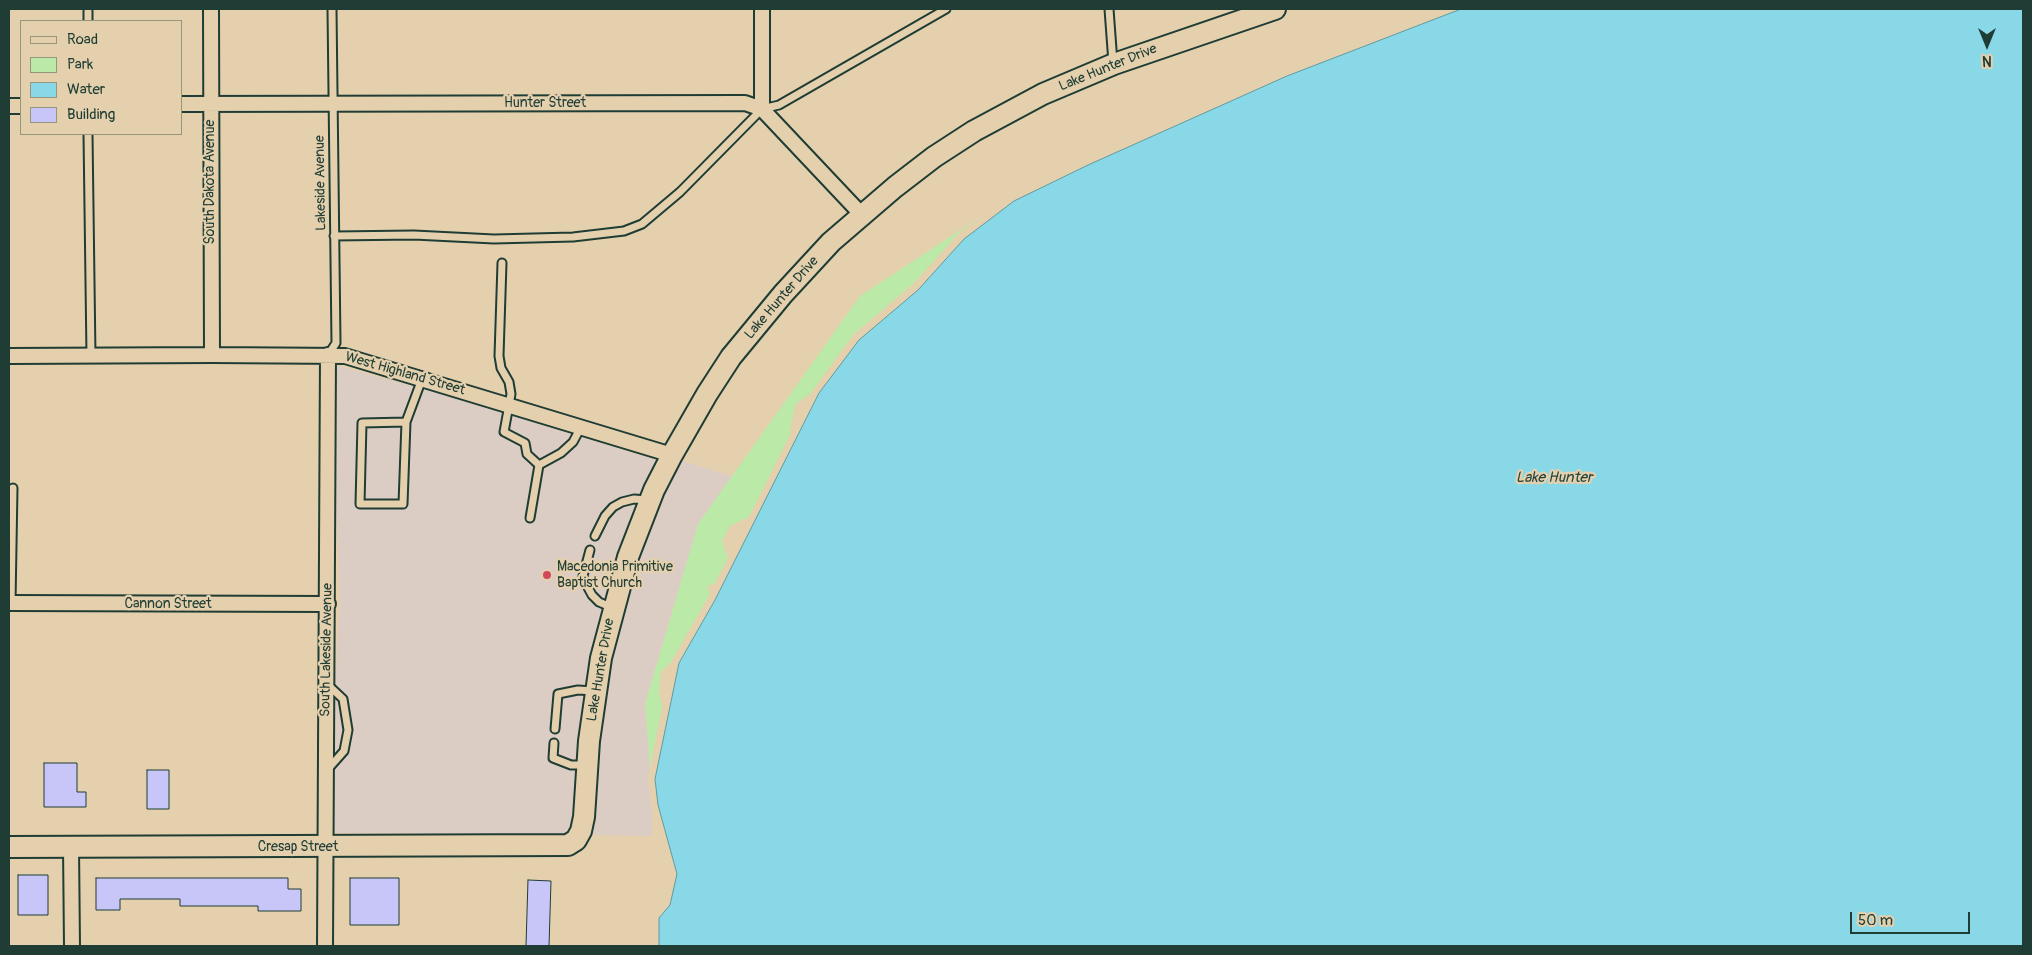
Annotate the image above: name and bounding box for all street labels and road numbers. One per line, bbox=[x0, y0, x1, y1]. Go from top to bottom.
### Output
street label: Lake Hunter Drive bbox=[1056, 41, 1160, 95]
street label: Hunter Street bbox=[504, 95, 586, 111]
street label: South Dakota Avenue bbox=[202, 120, 218, 244]
street label: Lakeside Avenue bbox=[312, 135, 330, 231]
street label: Lake Hunter Drive bbox=[741, 253, 823, 343]
street label: West Highland Street bbox=[343, 349, 467, 399]
street label: South Lakeside Avenue bbox=[317, 583, 337, 717]
street label: Cannon Street bbox=[124, 596, 212, 612]
street label: Lake Hunter Drive bbox=[584, 617, 618, 723]
street label: Cresap Street bbox=[258, 839, 338, 855]

